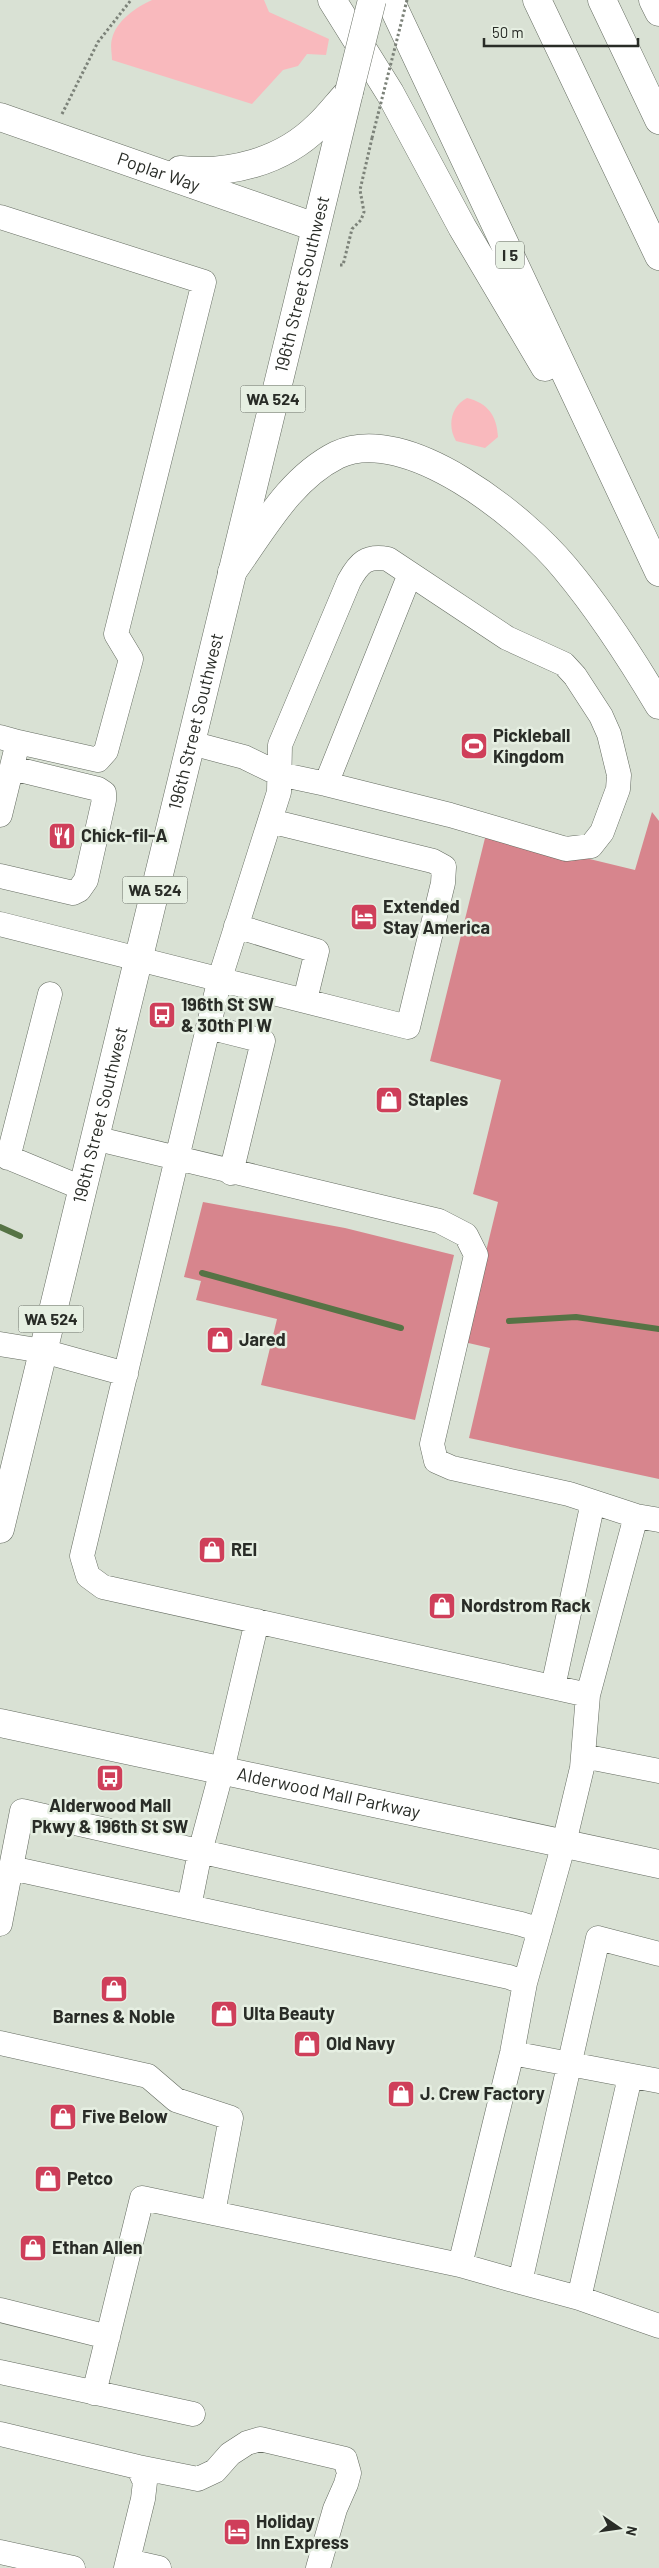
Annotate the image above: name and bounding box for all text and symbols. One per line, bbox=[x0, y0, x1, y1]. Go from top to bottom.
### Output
scale bar bbox=[484, 15, 638, 47]
text: 50 m bbox=[492, 23, 524, 41]
street label: Poplar Way bbox=[115, 147, 203, 196]
street label: 196th Street Southwest bbox=[269, 193, 333, 375]
road number: I 5 bbox=[496, 242, 524, 268]
road number: WA 524 bbox=[240, 386, 306, 412]
street label: 196th Street Southwest bbox=[163, 631, 227, 812]
place label: Pickleball Kingdom bbox=[493, 724, 570, 767]
sports icon: Pickleball Kingdom bbox=[459, 731, 489, 761]
restaurant icon: Chick-fil-A bbox=[47, 821, 77, 851]
place label: Chick-fil-A bbox=[81, 824, 168, 846]
road number: WA 524 bbox=[122, 876, 188, 904]
place label: Extended Stay America bbox=[383, 895, 490, 938]
hotel icon: Extended Stay America bbox=[349, 902, 379, 932]
place label: 196th St SW & 30th Pl W bbox=[181, 993, 274, 1036]
bus stop icon: 196th St SW & 30th Pl W bbox=[147, 1000, 177, 1030]
street label: 196th Street Southwest bbox=[68, 1024, 132, 1205]
shop icon: Staples bbox=[374, 1085, 404, 1115]
place label: Staples bbox=[408, 1088, 468, 1110]
road number: WA 524 bbox=[18, 1306, 84, 1332]
shop icon: Jared bbox=[205, 1325, 235, 1355]
place label: Jared bbox=[239, 1328, 286, 1350]
shop icon: REI bbox=[197, 1535, 227, 1565]
place label: REI bbox=[231, 1538, 257, 1560]
shop icon: Nordstrom Rack bbox=[427, 1591, 457, 1621]
place label: Nordstrom Rack bbox=[461, 1594, 591, 1616]
street label: Alderwood Mall Parkway bbox=[235, 1762, 422, 1823]
bus stop icon: Alderwood Mall Pkwy & 196th St SW bbox=[95, 1763, 125, 1793]
place label: Alderwood Mall Pkwy & 196th St SW bbox=[32, 1794, 188, 1837]
shop icon: Barnes & Noble bbox=[99, 1974, 129, 2004]
shop icon: Ulta Beauty bbox=[209, 1999, 239, 2029]
place label: Ulta Beauty bbox=[243, 2002, 335, 2024]
place label: Barnes & Noble bbox=[53, 2005, 175, 2027]
shop icon: Old Navy bbox=[292, 2029, 322, 2059]
place label: Old Navy bbox=[326, 2032, 395, 2054]
shop icon: J. Crew Factory bbox=[386, 2079, 416, 2109]
place label: J. Crew Factory bbox=[420, 2082, 545, 2104]
shop icon: Five Below bbox=[48, 2102, 78, 2132]
place label: Five Below bbox=[82, 2105, 168, 2127]
shop icon: Petco bbox=[33, 2164, 63, 2194]
place label: Petco bbox=[67, 2167, 113, 2189]
shop icon: Ethan Allen bbox=[18, 2233, 48, 2263]
place label: Ethan Allen bbox=[52, 2236, 143, 2258]
north arrow bbox=[594, 2503, 644, 2553]
place label: Holiday Inn Express bbox=[256, 2510, 349, 2553]
hotel icon: Holiday Inn Express bbox=[222, 2517, 252, 2547]
text: N bbox=[623, 2525, 641, 2537]

